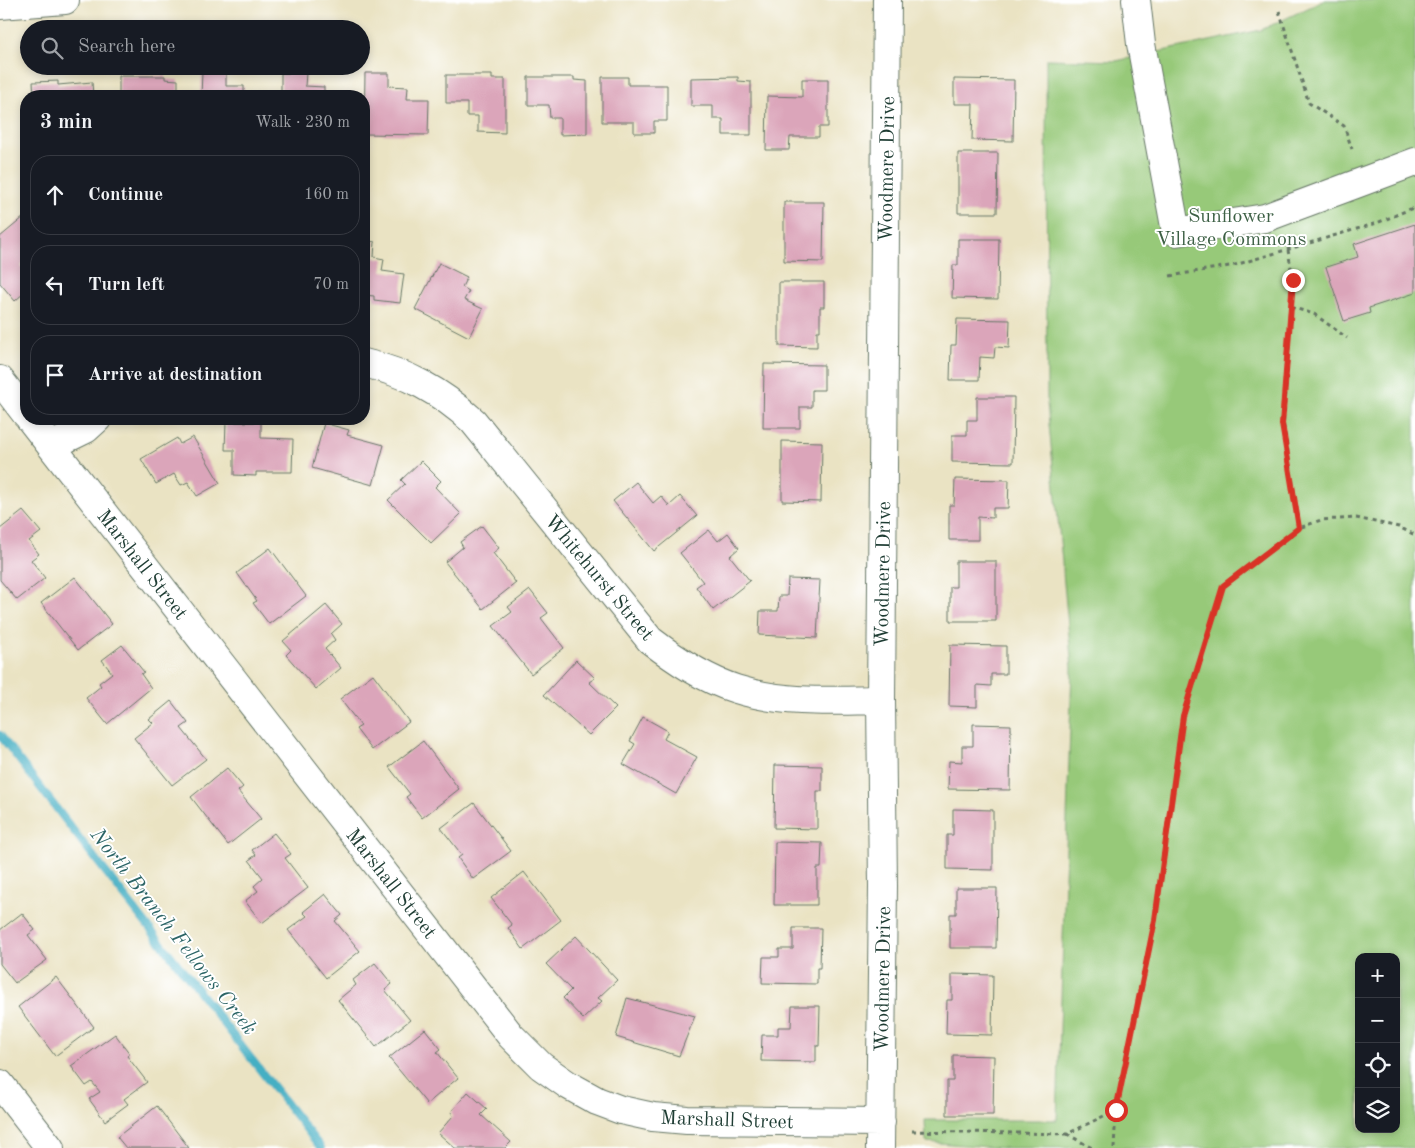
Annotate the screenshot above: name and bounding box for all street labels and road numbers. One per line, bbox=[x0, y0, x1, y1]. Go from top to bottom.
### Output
street label: Woodmere Drive bbox=[877, 96, 899, 242]
street label: Woodmere Drive bbox=[873, 501, 895, 647]
street label: Marshall Street bbox=[92, 506, 190, 624]
street label: Whitehurst Street bbox=[540, 511, 657, 645]
street label: Marshall Street bbox=[341, 825, 439, 943]
street label: Woodmere Drive bbox=[873, 906, 895, 1052]
street label: Marshall Street bbox=[660, 1109, 794, 1133]

